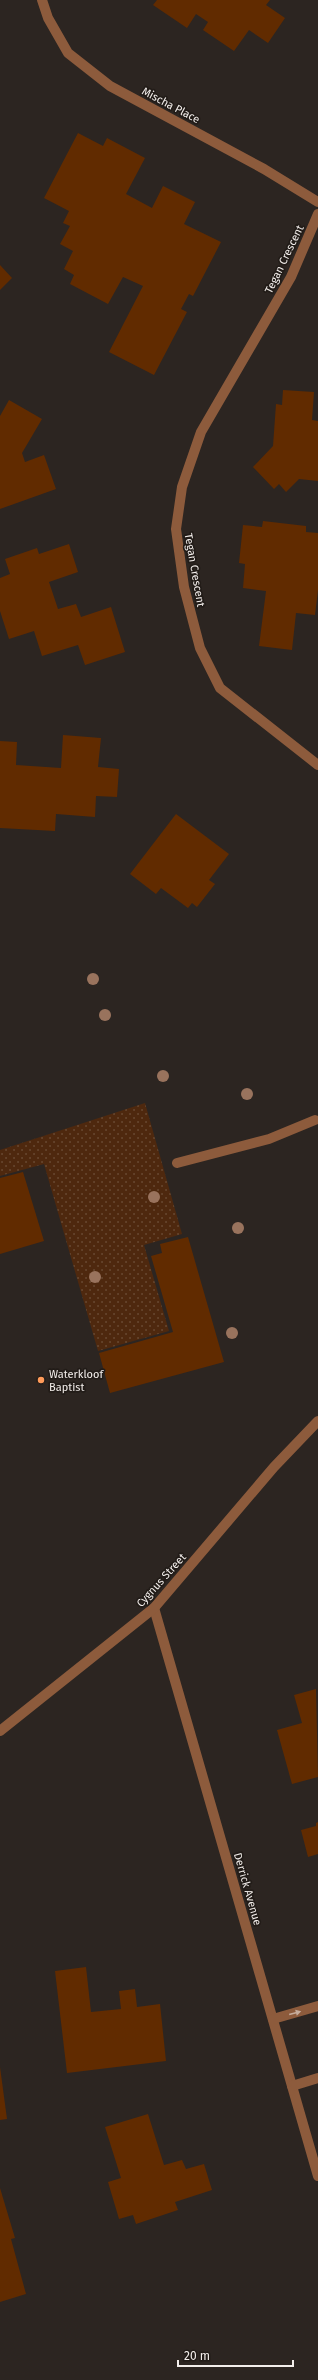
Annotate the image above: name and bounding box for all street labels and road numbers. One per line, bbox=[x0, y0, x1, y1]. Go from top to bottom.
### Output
street label: Mischa Place bbox=[140, 85, 202, 126]
street label: Tegan Crescent bbox=[262, 223, 307, 296]
street label: Tegan Crescent bbox=[182, 532, 207, 608]
street label: Cygnus Street bbox=[134, 1551, 189, 1610]
street label: Derrick Avenue bbox=[231, 1851, 264, 1927]

